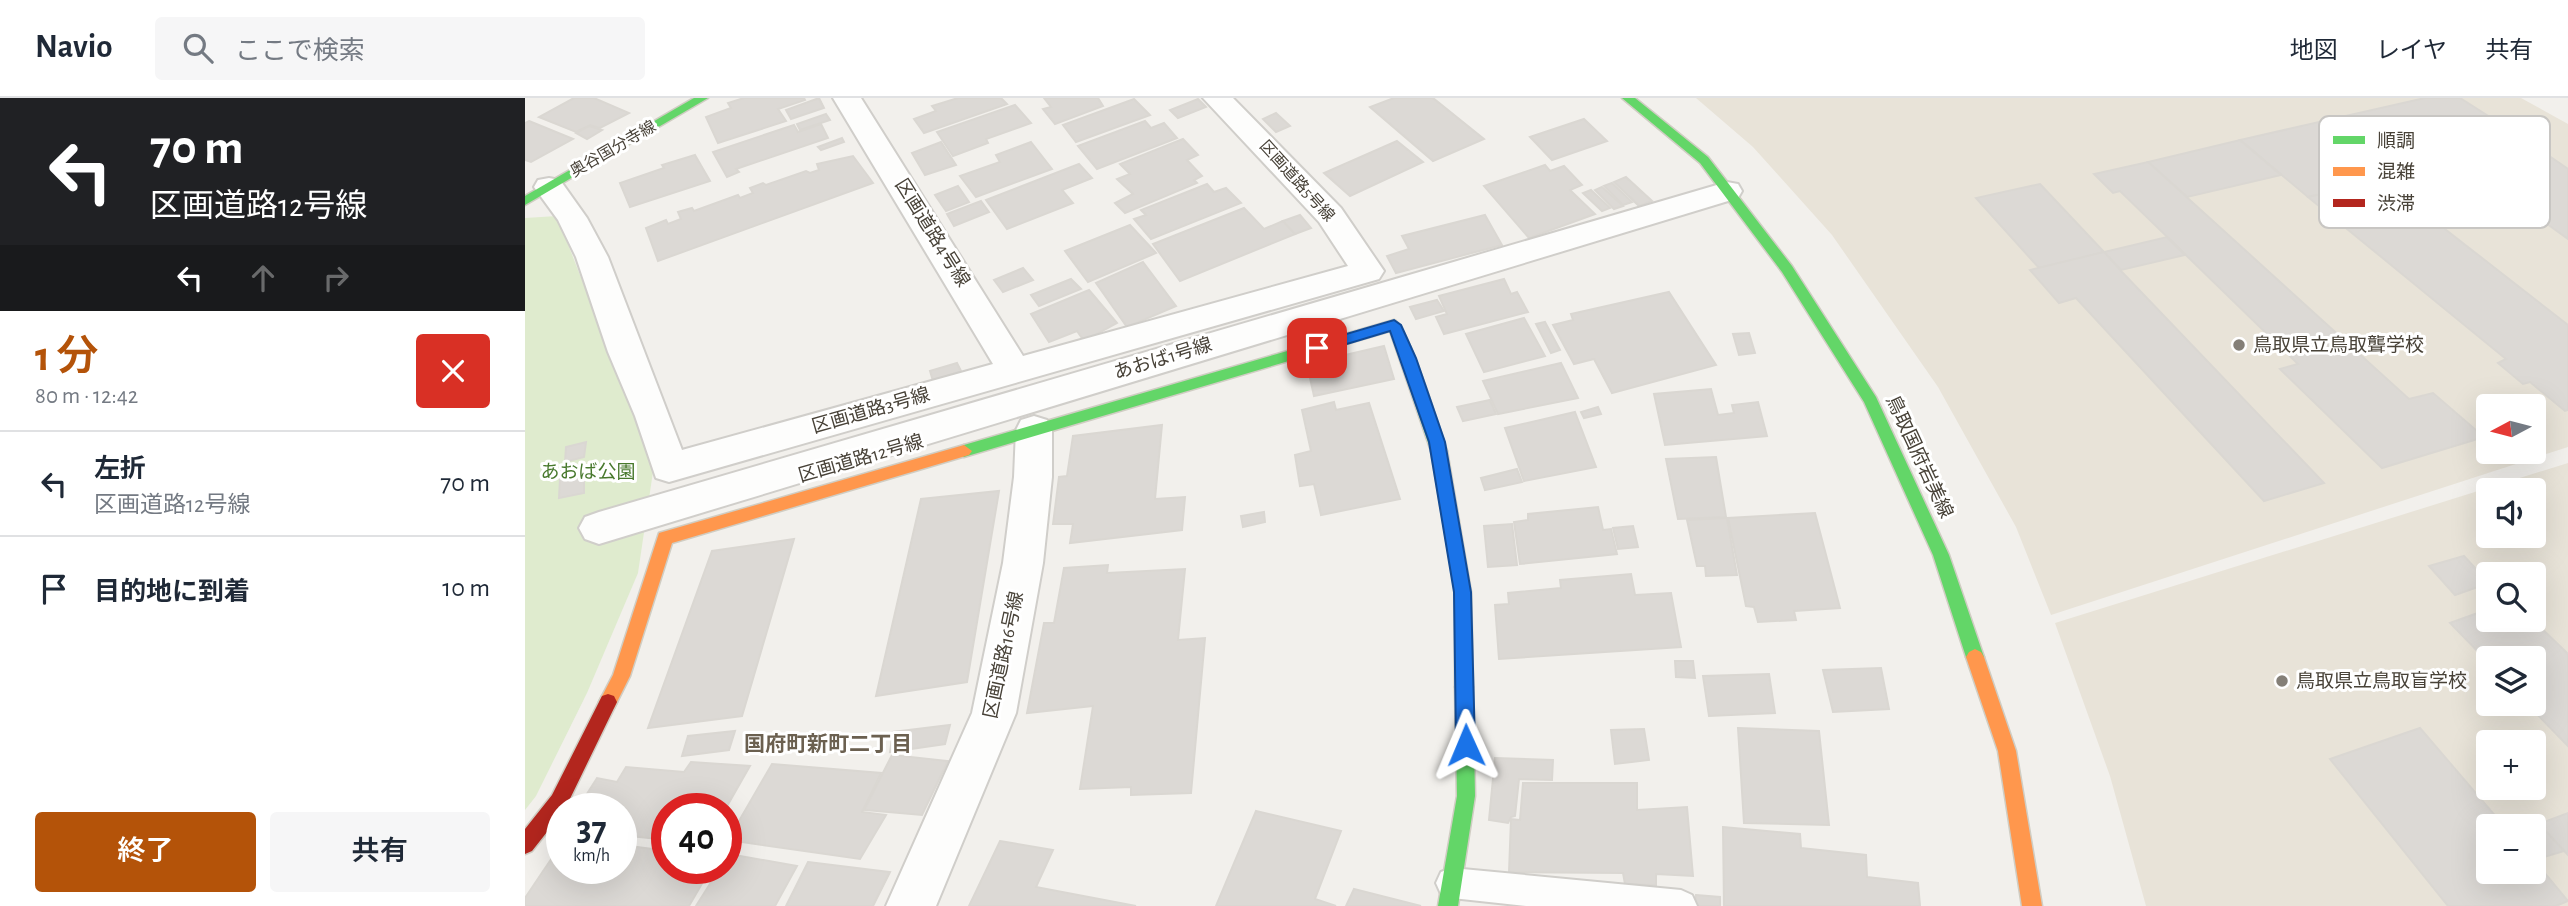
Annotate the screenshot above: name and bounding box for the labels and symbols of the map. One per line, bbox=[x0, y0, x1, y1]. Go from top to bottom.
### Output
legend bbox=[2319, 116, 2550, 228]
street label: 奥谷国分寺線 bbox=[567, 117, 659, 180]
text: 順調 bbox=[2377, 131, 2415, 151]
street label: 区画道路5号線 bbox=[1257, 137, 1338, 225]
text: 混雑 bbox=[2377, 161, 2415, 182]
street label: 区画道路4号線 bbox=[891, 175, 974, 290]
text: 渋滞 bbox=[2377, 193, 2415, 214]
pin bbox=[1287, 318, 1347, 378]
street label: あおば1号線 bbox=[1111, 334, 1214, 383]
place label: 鳥取県立鳥取聾学校 bbox=[2253, 334, 2424, 355]
marker: 鳥取県立鳥取聾学校 bbox=[2231, 337, 2247, 353]
street label: 区画道路3号線 bbox=[810, 384, 932, 437]
street label: 鳥取国府岩美線 bbox=[1882, 392, 1958, 521]
north arrow bbox=[2476, 394, 2546, 464]
street label: 区画道路12号線 bbox=[796, 431, 926, 486]
park label: あおば公園 bbox=[540, 462, 636, 482]
street label: 区画道路16号線 bbox=[980, 589, 1027, 720]
place label: 鳥取県立鳥取盲学校 bbox=[2296, 670, 2467, 691]
marker: 鳥取県立鳥取盲学校 bbox=[2274, 673, 2290, 689]
position arrow bbox=[1429, 708, 1503, 782]
district label: 国府町新町二丁目 bbox=[744, 733, 912, 755]
speed limit sign: 40 bbox=[651, 793, 742, 884]

